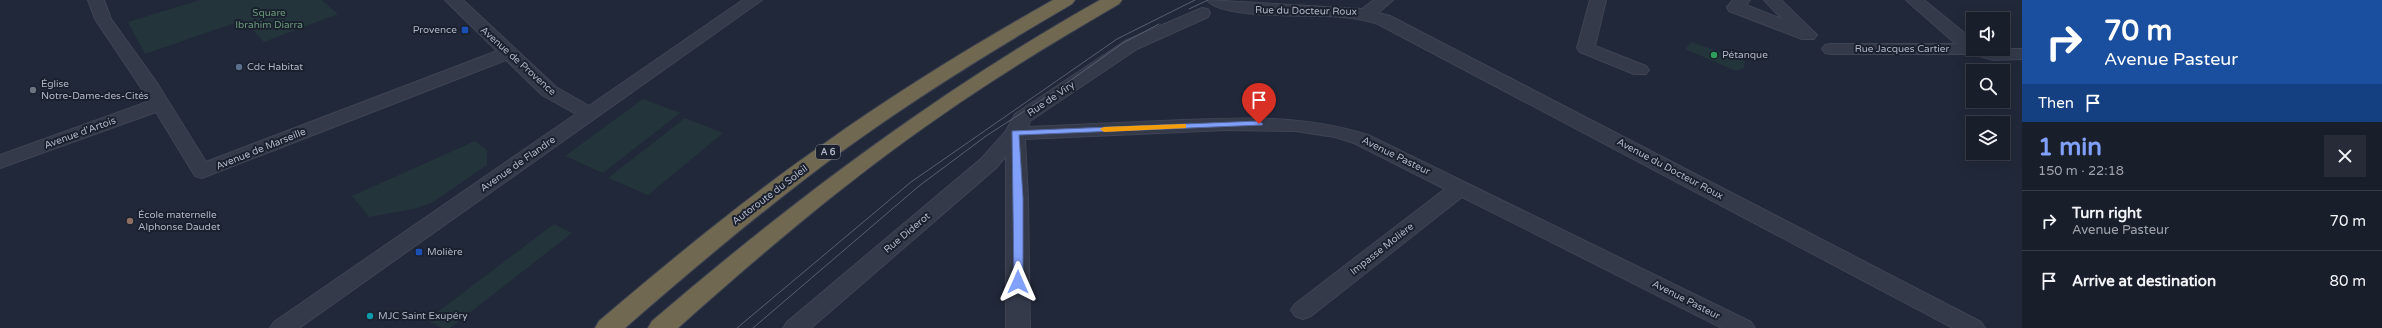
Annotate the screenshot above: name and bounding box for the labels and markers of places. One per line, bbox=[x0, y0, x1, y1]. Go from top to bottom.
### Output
place label: Provence bbox=[413, 24, 457, 36]
marker: Provence bbox=[460, 25, 470, 35]
place label: Pétanque bbox=[1722, 49, 1768, 61]
marker: Pétanque bbox=[1709, 50, 1719, 60]
place label: Cdc Habitat bbox=[247, 61, 303, 73]
marker: Cdc Habitat bbox=[234, 62, 244, 72]
place label: Église Notre-Dame-des-Cités bbox=[41, 78, 149, 102]
pin bbox=[1242, 83, 1276, 124]
marker: Église Notre-Dame-des-Cités bbox=[28, 85, 38, 95]
place label: École maternelle Alphonse Daudet bbox=[138, 209, 221, 233]
marker: École maternelle Alphonse Daudet bbox=[125, 216, 135, 226]
place label: Molière bbox=[427, 246, 463, 258]
marker: Molière bbox=[414, 247, 424, 257]
place label: MJC Saint Exupéry bbox=[378, 310, 468, 322]
marker: MJC Saint Exupéry bbox=[365, 311, 375, 321]

